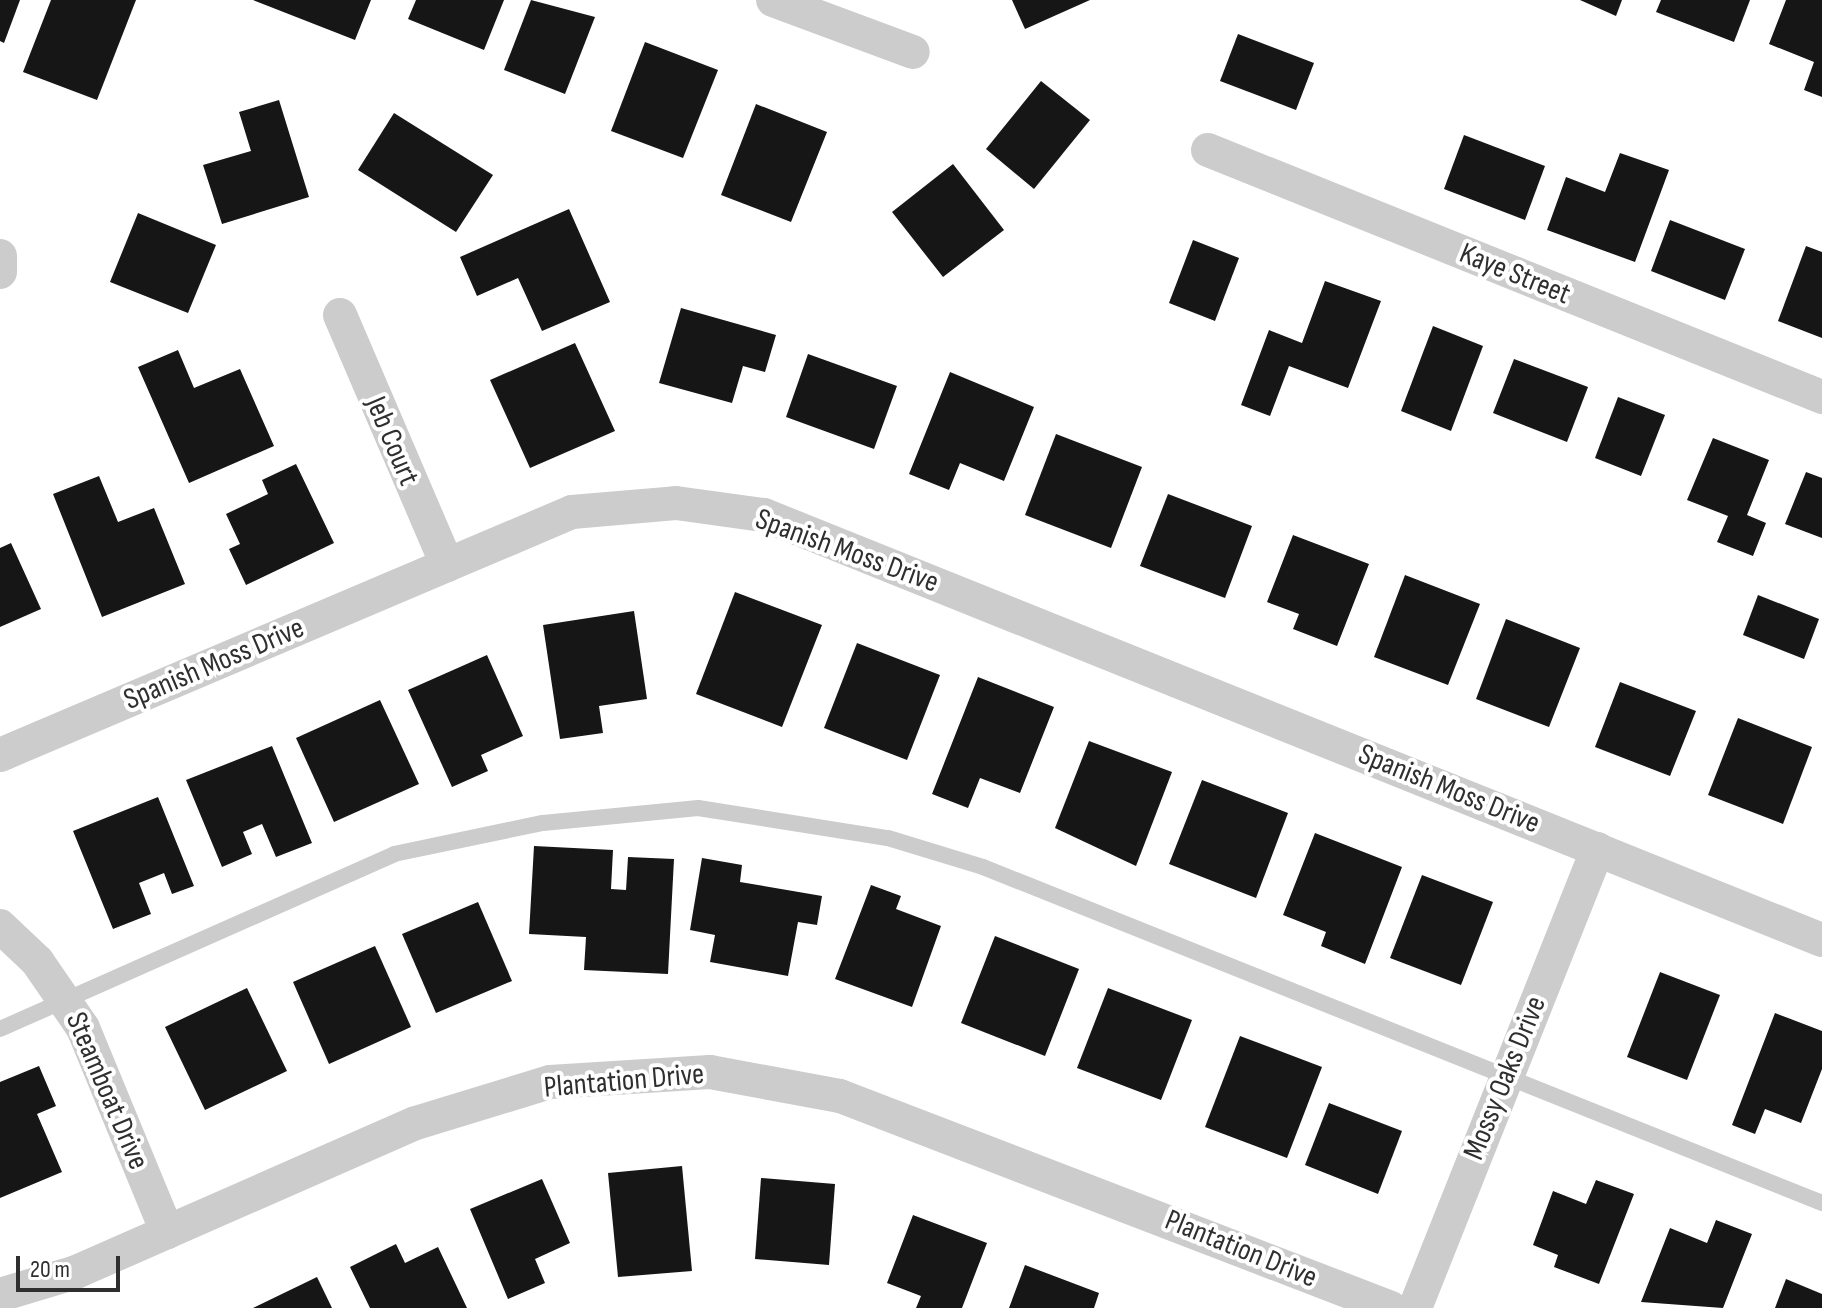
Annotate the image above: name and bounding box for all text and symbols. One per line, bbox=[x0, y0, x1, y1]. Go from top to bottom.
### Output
street label: Kaye Street bbox=[1454, 236, 1576, 312]
street label: Jeb Court bbox=[357, 391, 427, 491]
street label: Spanish Moss Drive bbox=[751, 501, 943, 601]
street label: Spanish Moss Drive bbox=[119, 610, 309, 718]
street label: Spanish Moss Drive bbox=[1353, 736, 1545, 842]
street label: Mossy Oaks Drive bbox=[1456, 991, 1554, 1165]
street label: Steamboat Drive bbox=[58, 1007, 156, 1175]
street label: Plantation Drive bbox=[542, 1056, 706, 1106]
street label: Plantation Drive bbox=[1160, 1202, 1322, 1296]
scale bar bbox=[20, 1240, 124, 1290]
text: 20 m bbox=[30, 1255, 70, 1284]

